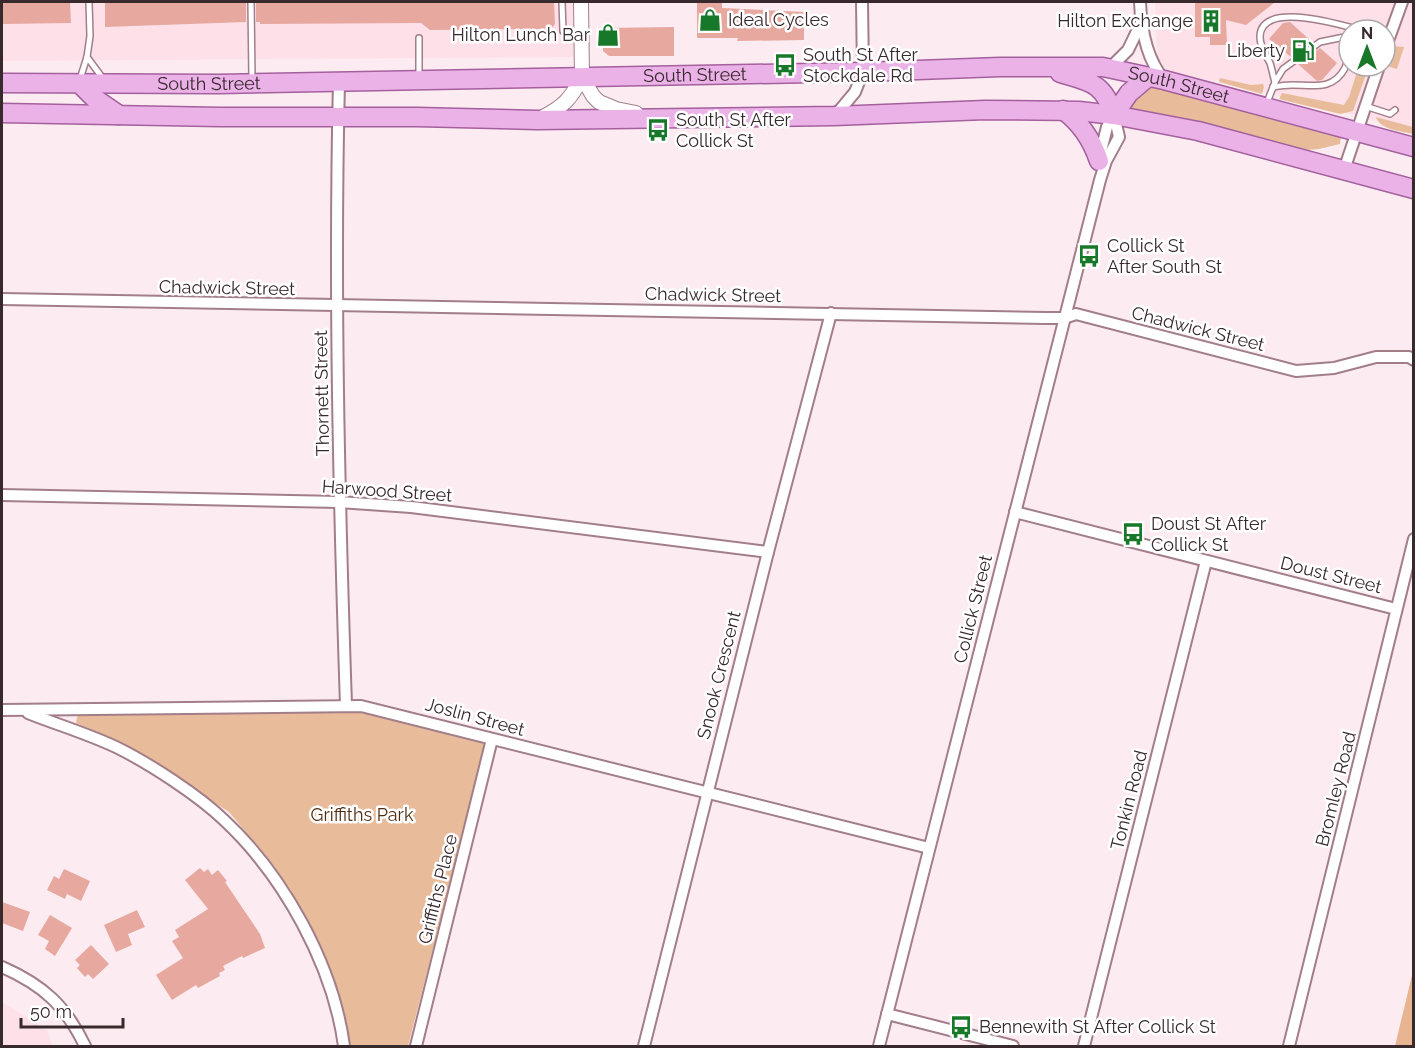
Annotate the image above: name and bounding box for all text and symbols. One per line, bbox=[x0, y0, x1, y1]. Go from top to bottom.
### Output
shop icon: Ideal Cycles bbox=[697, 7, 723, 33]
building icon: Hilton Exchange bbox=[1198, 8, 1224, 34]
place label: Ideal Cycles bbox=[728, 9, 829, 30]
place label: Hilton Exchange bbox=[1057, 10, 1193, 31]
north arrow bbox=[1337, 18, 1397, 78]
shop icon: Hilton Lunch Bar bbox=[595, 22, 621, 48]
place label: Hilton Lunch Bar bbox=[452, 24, 591, 45]
text: N bbox=[1361, 24, 1373, 43]
fuel station icon: Liberty bbox=[1290, 38, 1316, 64]
place label: Liberty bbox=[1227, 40, 1285, 61]
place label: South St After Stockdale Rd bbox=[803, 44, 919, 86]
bus stop icon: South St After Stockdale Rd bbox=[772, 52, 798, 78]
street label: South Street bbox=[1126, 62, 1232, 107]
street label: South Street bbox=[643, 63, 747, 86]
street label: South Street bbox=[157, 72, 261, 94]
place label: South St After Collick St bbox=[676, 109, 792, 151]
bus stop icon: South St After Collick St bbox=[645, 117, 671, 143]
place label: Collick St After South St bbox=[1107, 235, 1222, 277]
bus stop icon: Collick St After South St bbox=[1076, 243, 1102, 269]
street label: Chadwick Street bbox=[159, 276, 295, 299]
street label: Chadwick Street bbox=[645, 283, 781, 306]
street label: Chadwick Street bbox=[1129, 302, 1267, 355]
street label: Thornett Street bbox=[310, 330, 333, 456]
street label: Harwood Street bbox=[321, 475, 453, 506]
place label: Doust St After Collick St bbox=[1151, 513, 1267, 555]
bus stop icon: Doust St After Collick St bbox=[1120, 521, 1146, 547]
street label: Doust Street bbox=[1278, 552, 1384, 597]
street label: Collick Street bbox=[949, 553, 996, 665]
street label: Snook Crescent bbox=[692, 609, 745, 741]
street label: Joslin Street bbox=[423, 693, 527, 740]
street label: Bromley Road bbox=[1311, 729, 1360, 848]
street label: Tonkin Road bbox=[1106, 748, 1151, 852]
park label: Griffiths Park bbox=[311, 804, 414, 825]
street label: Griffiths Place bbox=[414, 831, 461, 946]
scale bar bbox=[21, 991, 123, 1029]
text: 50 m bbox=[30, 1001, 72, 1022]
bus stop icon: Bennewith St After Collick St bbox=[948, 1014, 974, 1040]
place label: Bennewith St After Collick St bbox=[979, 1016, 1216, 1037]

